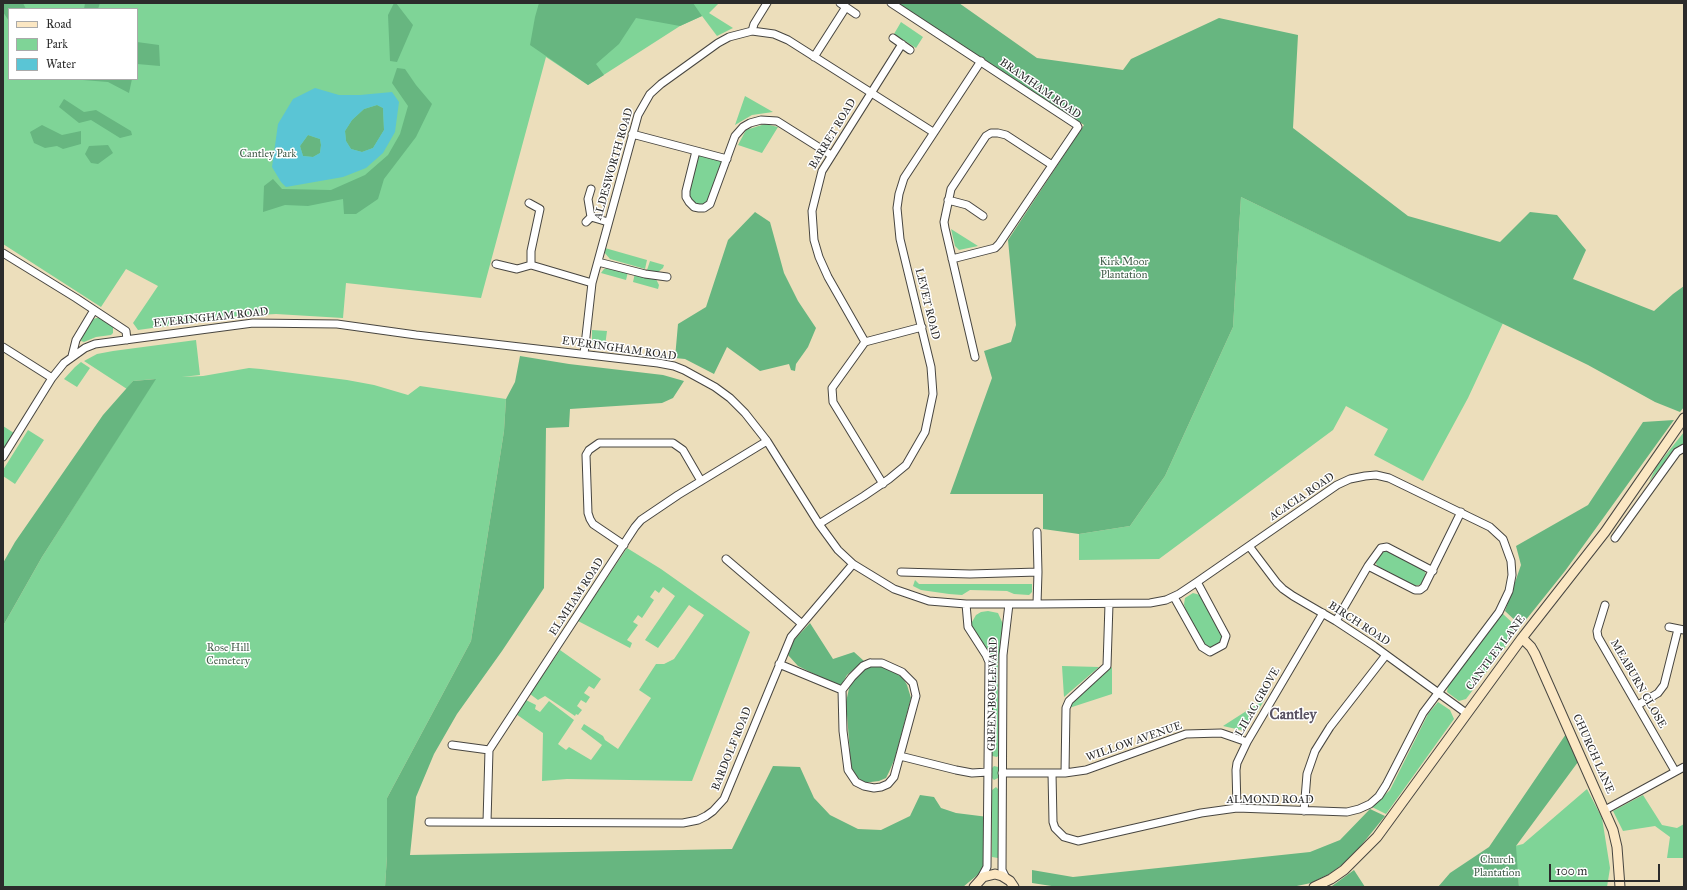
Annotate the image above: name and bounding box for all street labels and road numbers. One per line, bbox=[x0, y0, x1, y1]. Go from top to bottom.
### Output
street label: BRAMHAM ROAD bbox=[997, 56, 1083, 122]
street label: BARRET ROAD bbox=[807, 96, 859, 172]
street label: ALDESWORTH ROAD bbox=[592, 107, 636, 221]
street label: LEVET ROAD bbox=[912, 267, 942, 341]
street label: EVERINGHAM ROAD bbox=[153, 305, 269, 331]
street label: EVERINGHAM ROAD bbox=[561, 334, 677, 364]
street label: ACACIA ROAD bbox=[1267, 470, 1337, 524]
street label: ELMHAM ROAD bbox=[547, 556, 607, 638]
street label: BIRCH ROAD bbox=[1326, 599, 1392, 649]
street label: CANTLEY LANE bbox=[1464, 613, 1528, 693]
street label: GREEN BOULEVARD bbox=[985, 637, 1001, 751]
street label: MEABURN CLOSE bbox=[1607, 637, 1669, 731]
street label: LILAC GROVE bbox=[1233, 665, 1283, 739]
street label: BARDOLF ROAD bbox=[709, 705, 755, 793]
street label: CHURCH LANE bbox=[1570, 712, 1616, 796]
street label: WILLOW AVENUE bbox=[1084, 719, 1184, 765]
street label: ALMOND ROAD bbox=[1226, 793, 1314, 807]

